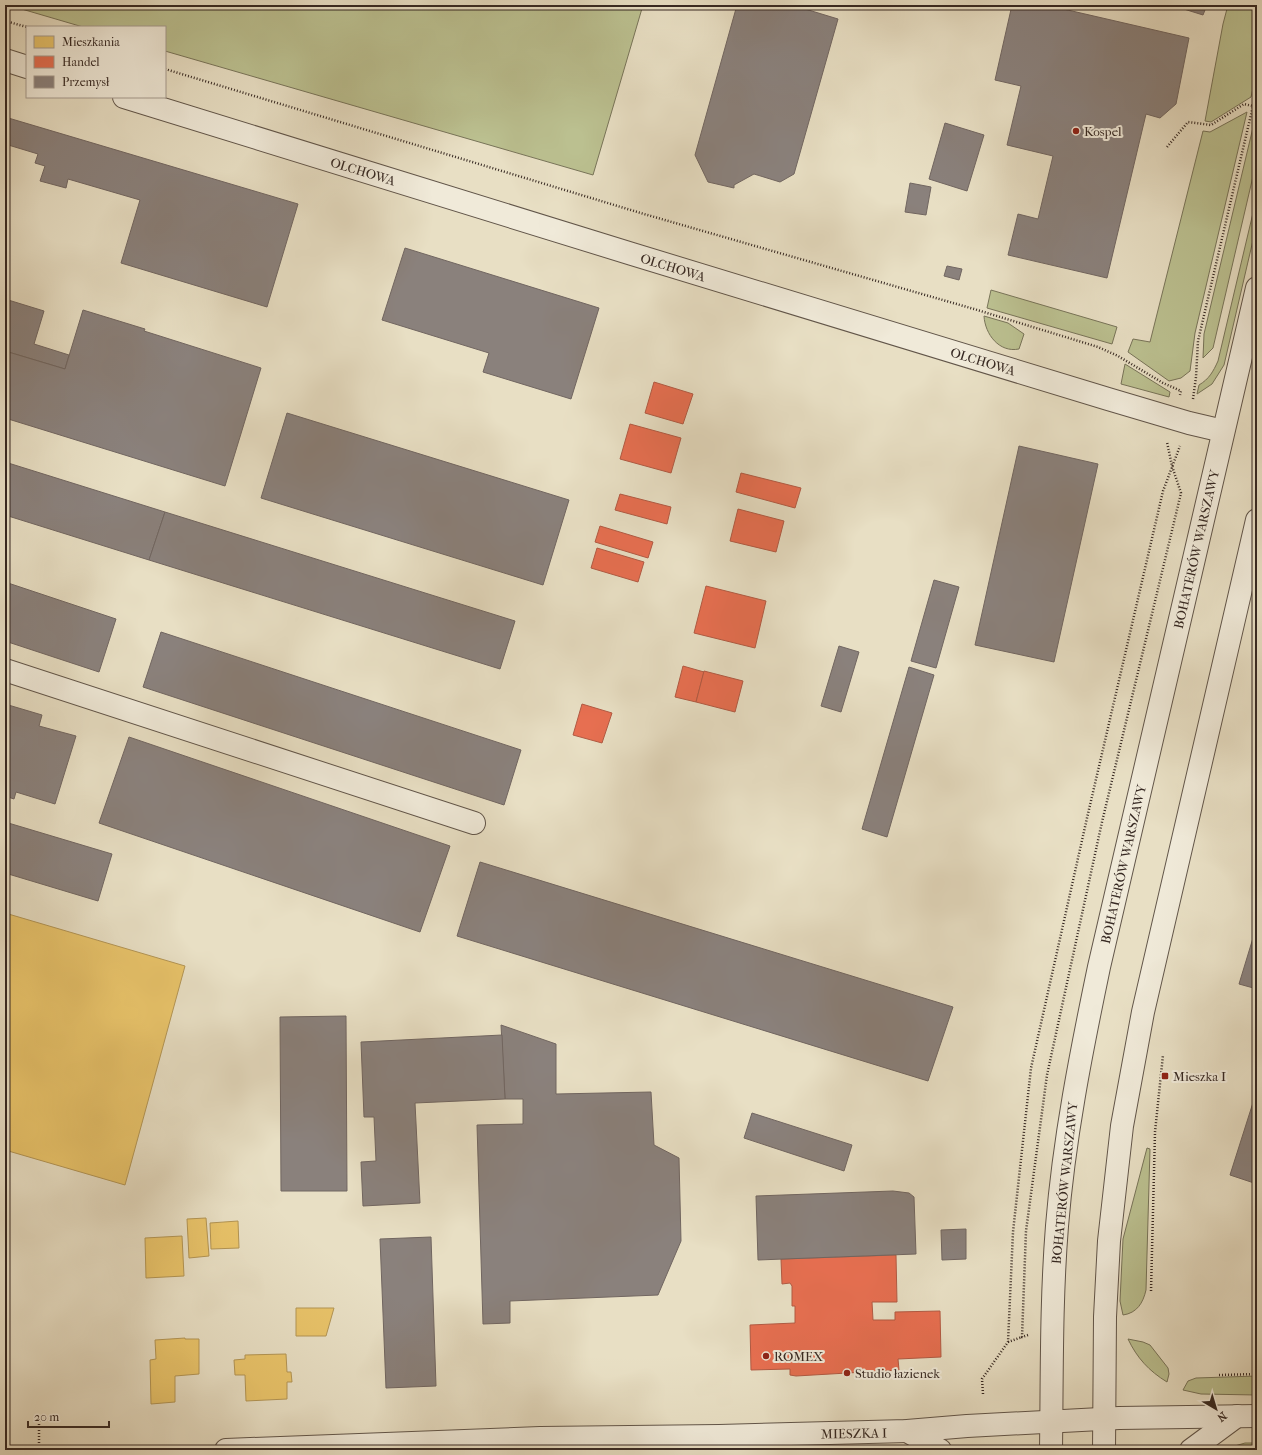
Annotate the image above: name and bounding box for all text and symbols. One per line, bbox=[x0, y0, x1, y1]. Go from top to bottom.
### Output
legend bbox=[26, 26, 166, 98]
text: Mieszkania bbox=[62, 35, 120, 49]
text: Handel bbox=[62, 55, 100, 69]
text: Przemysł bbox=[62, 75, 110, 89]
place label: Kospel bbox=[1084, 124, 1122, 139]
marker: Kospel bbox=[1071, 126, 1081, 136]
street label: OLCHOWA bbox=[329, 154, 398, 189]
street label: OLCHOWA bbox=[639, 250, 708, 285]
street label: OLCHOWA bbox=[949, 344, 1018, 379]
street label: BOHATERÓW WARSZAWY bbox=[1171, 467, 1222, 630]
street label: BOHATERÓW WARSZAWY bbox=[1098, 782, 1149, 945]
place label: Mieszka I bbox=[1173, 1069, 1226, 1084]
marker: Mieszka I bbox=[1160, 1071, 1170, 1081]
street label: BOHATERÓW WARSZAWY bbox=[1049, 1100, 1081, 1265]
place label: ROMEX bbox=[774, 1349, 823, 1364]
marker: ROMEX bbox=[761, 1351, 771, 1361]
place label: Studio łazienek bbox=[855, 1366, 940, 1381]
marker: Studio łazienek bbox=[842, 1368, 852, 1378]
north arrow bbox=[1196, 1389, 1236, 1429]
scale bar bbox=[28, 1403, 109, 1429]
text: N bbox=[1214, 1409, 1229, 1425]
text: 20 m bbox=[34, 1410, 59, 1424]
street label: MIESZKA I bbox=[821, 1425, 887, 1442]

